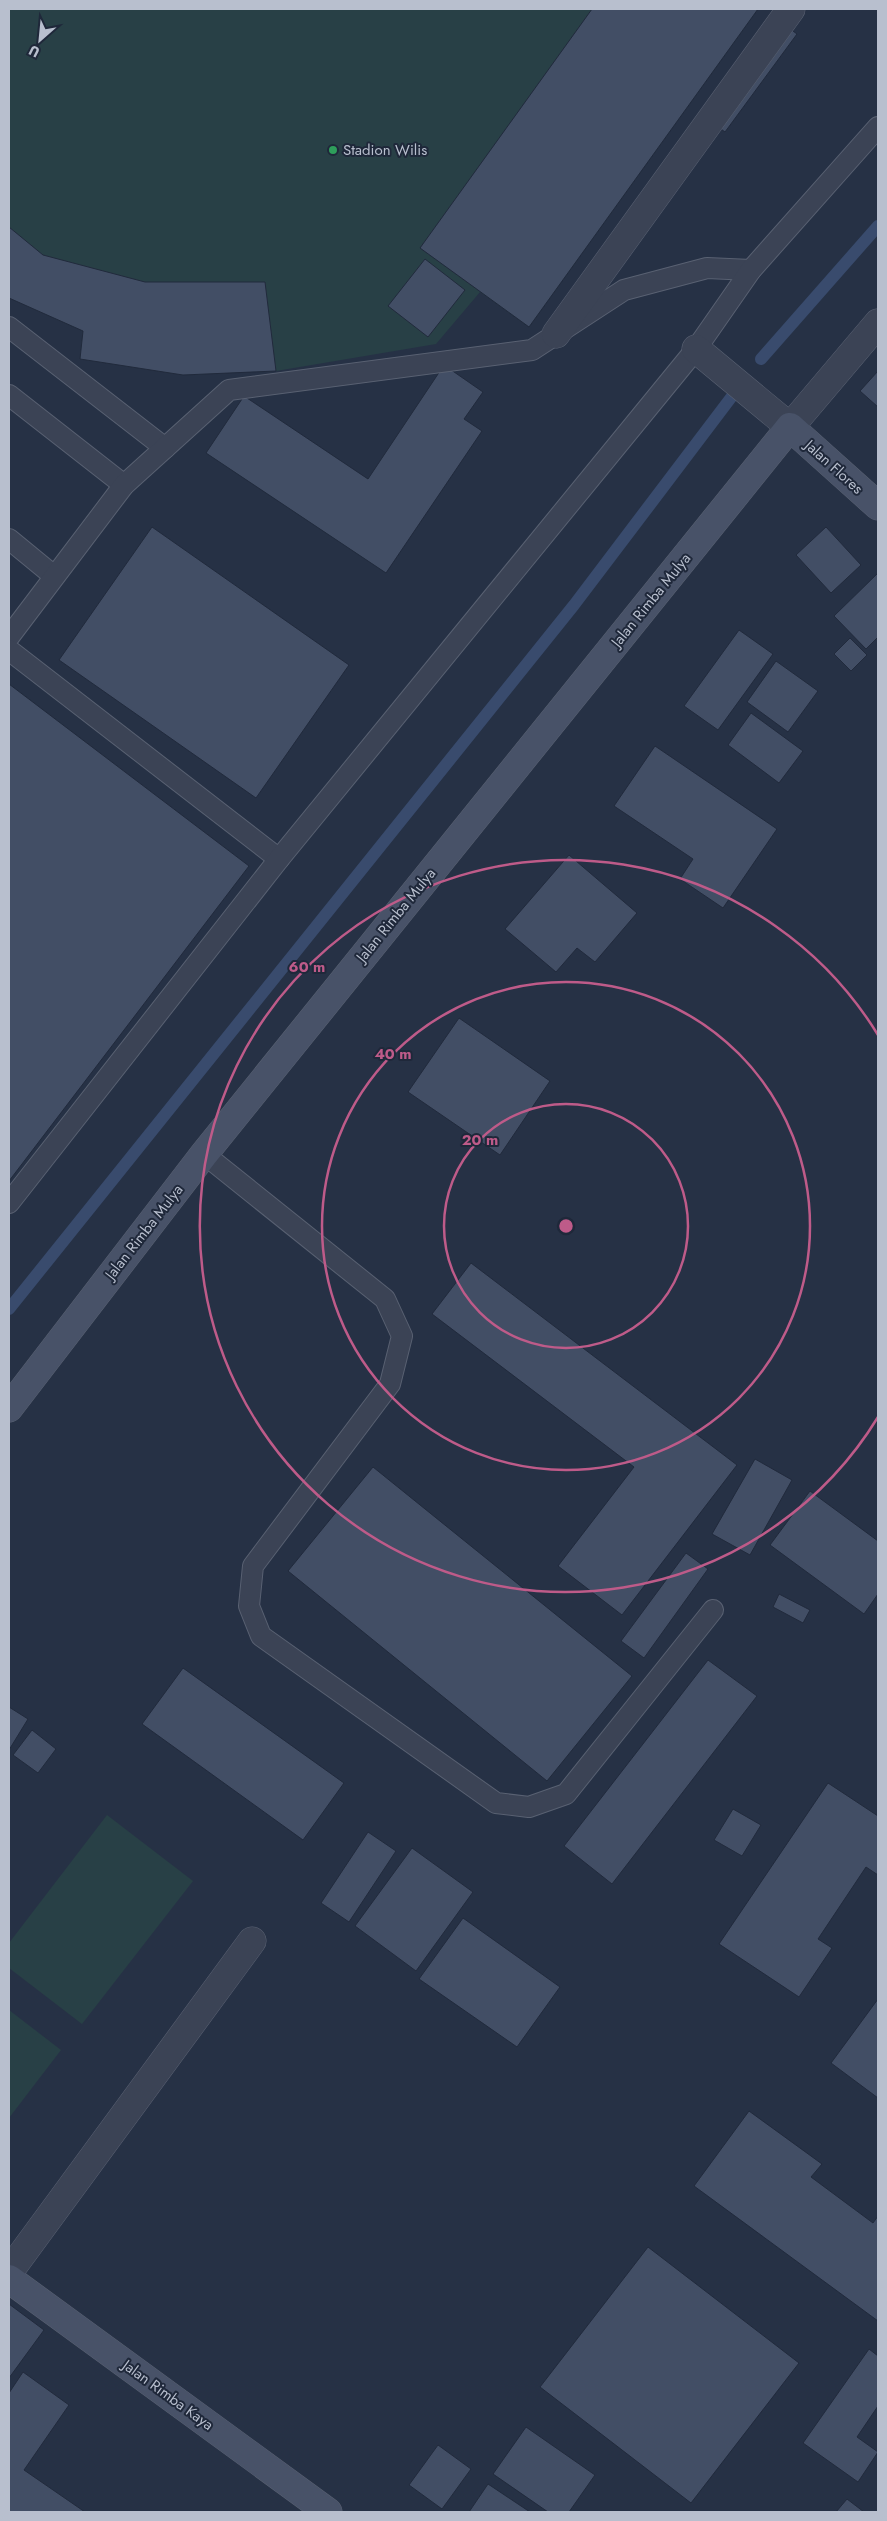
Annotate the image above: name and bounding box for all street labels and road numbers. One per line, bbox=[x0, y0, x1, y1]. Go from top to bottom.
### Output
street label: Jalan Flores bbox=[799, 434, 868, 499]
street label: Jalan Rimba Mulya bbox=[605, 548, 696, 653]
street label: Jalan Rimba Mulya bbox=[350, 863, 441, 968]
street label: Jalan Rimba Mulya bbox=[99, 1180, 188, 1286]
street label: Jalan Rimba Kaya bbox=[116, 2353, 218, 2436]

